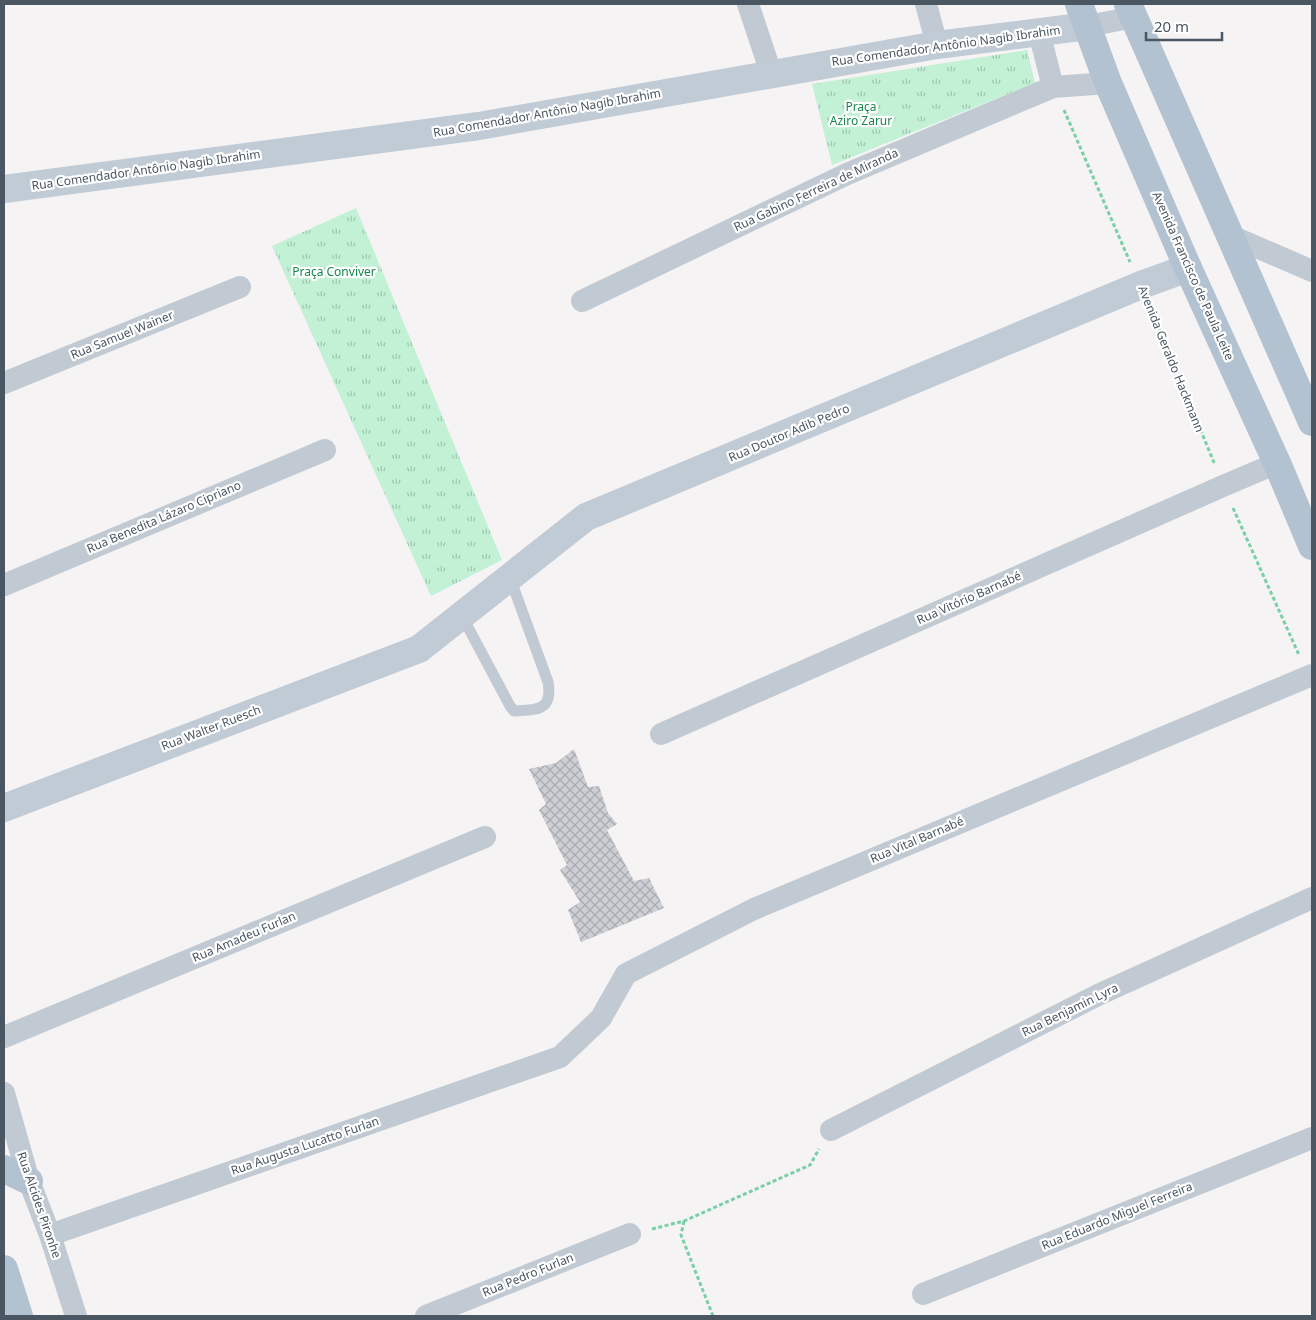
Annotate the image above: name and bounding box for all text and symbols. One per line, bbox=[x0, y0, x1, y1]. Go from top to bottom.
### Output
scale bar bbox=[1146, 10, 1222, 42]
text: 20 m bbox=[1154, 16, 1189, 36]
street label: Rua Comendador Antônio Nagib Ibrahim bbox=[830, 21, 1061, 70]
street label: Rua Comendador Antônio Nagib Ibrahim bbox=[432, 84, 662, 141]
park label: Praça Aziro Zarur bbox=[830, 98, 892, 129]
street label: Rua Gabino Ferreira de Miranda bbox=[731, 144, 901, 235]
street label: Rua Comendador Antônio Nagib Ibrahim bbox=[30, 145, 261, 194]
street label: Avenida Francisco de Paula Leite bbox=[1148, 189, 1239, 363]
park label: Praça Conviver bbox=[292, 263, 376, 280]
street label: Avenida Geraldo Hackmann bbox=[1134, 283, 1209, 435]
street label: Rua Samuel Wainer bbox=[68, 306, 176, 363]
street label: Rua Doutor Adib Pedro bbox=[726, 399, 852, 466]
street label: Rua Benedita Lázaro Cipriano bbox=[84, 476, 244, 557]
street label: Rua Vitório Barnabé bbox=[914, 567, 1024, 628]
street label: Rua Walter Ruesch bbox=[159, 701, 263, 754]
street label: Rua Vital Barnabé bbox=[867, 812, 966, 867]
street label: Rua Amadeu Furlan bbox=[189, 907, 298, 966]
street label: Rua Benjamin Lyra bbox=[1019, 979, 1121, 1040]
street label: Rua Augusta Lucatto Furlan bbox=[228, 1112, 381, 1179]
street label: Rua Alcides Pironhe bbox=[13, 1149, 66, 1260]
street label: Rua Eduardo Miguel Ferreira bbox=[1039, 1177, 1195, 1254]
street label: Rua Pedro Furlan bbox=[480, 1248, 576, 1301]

